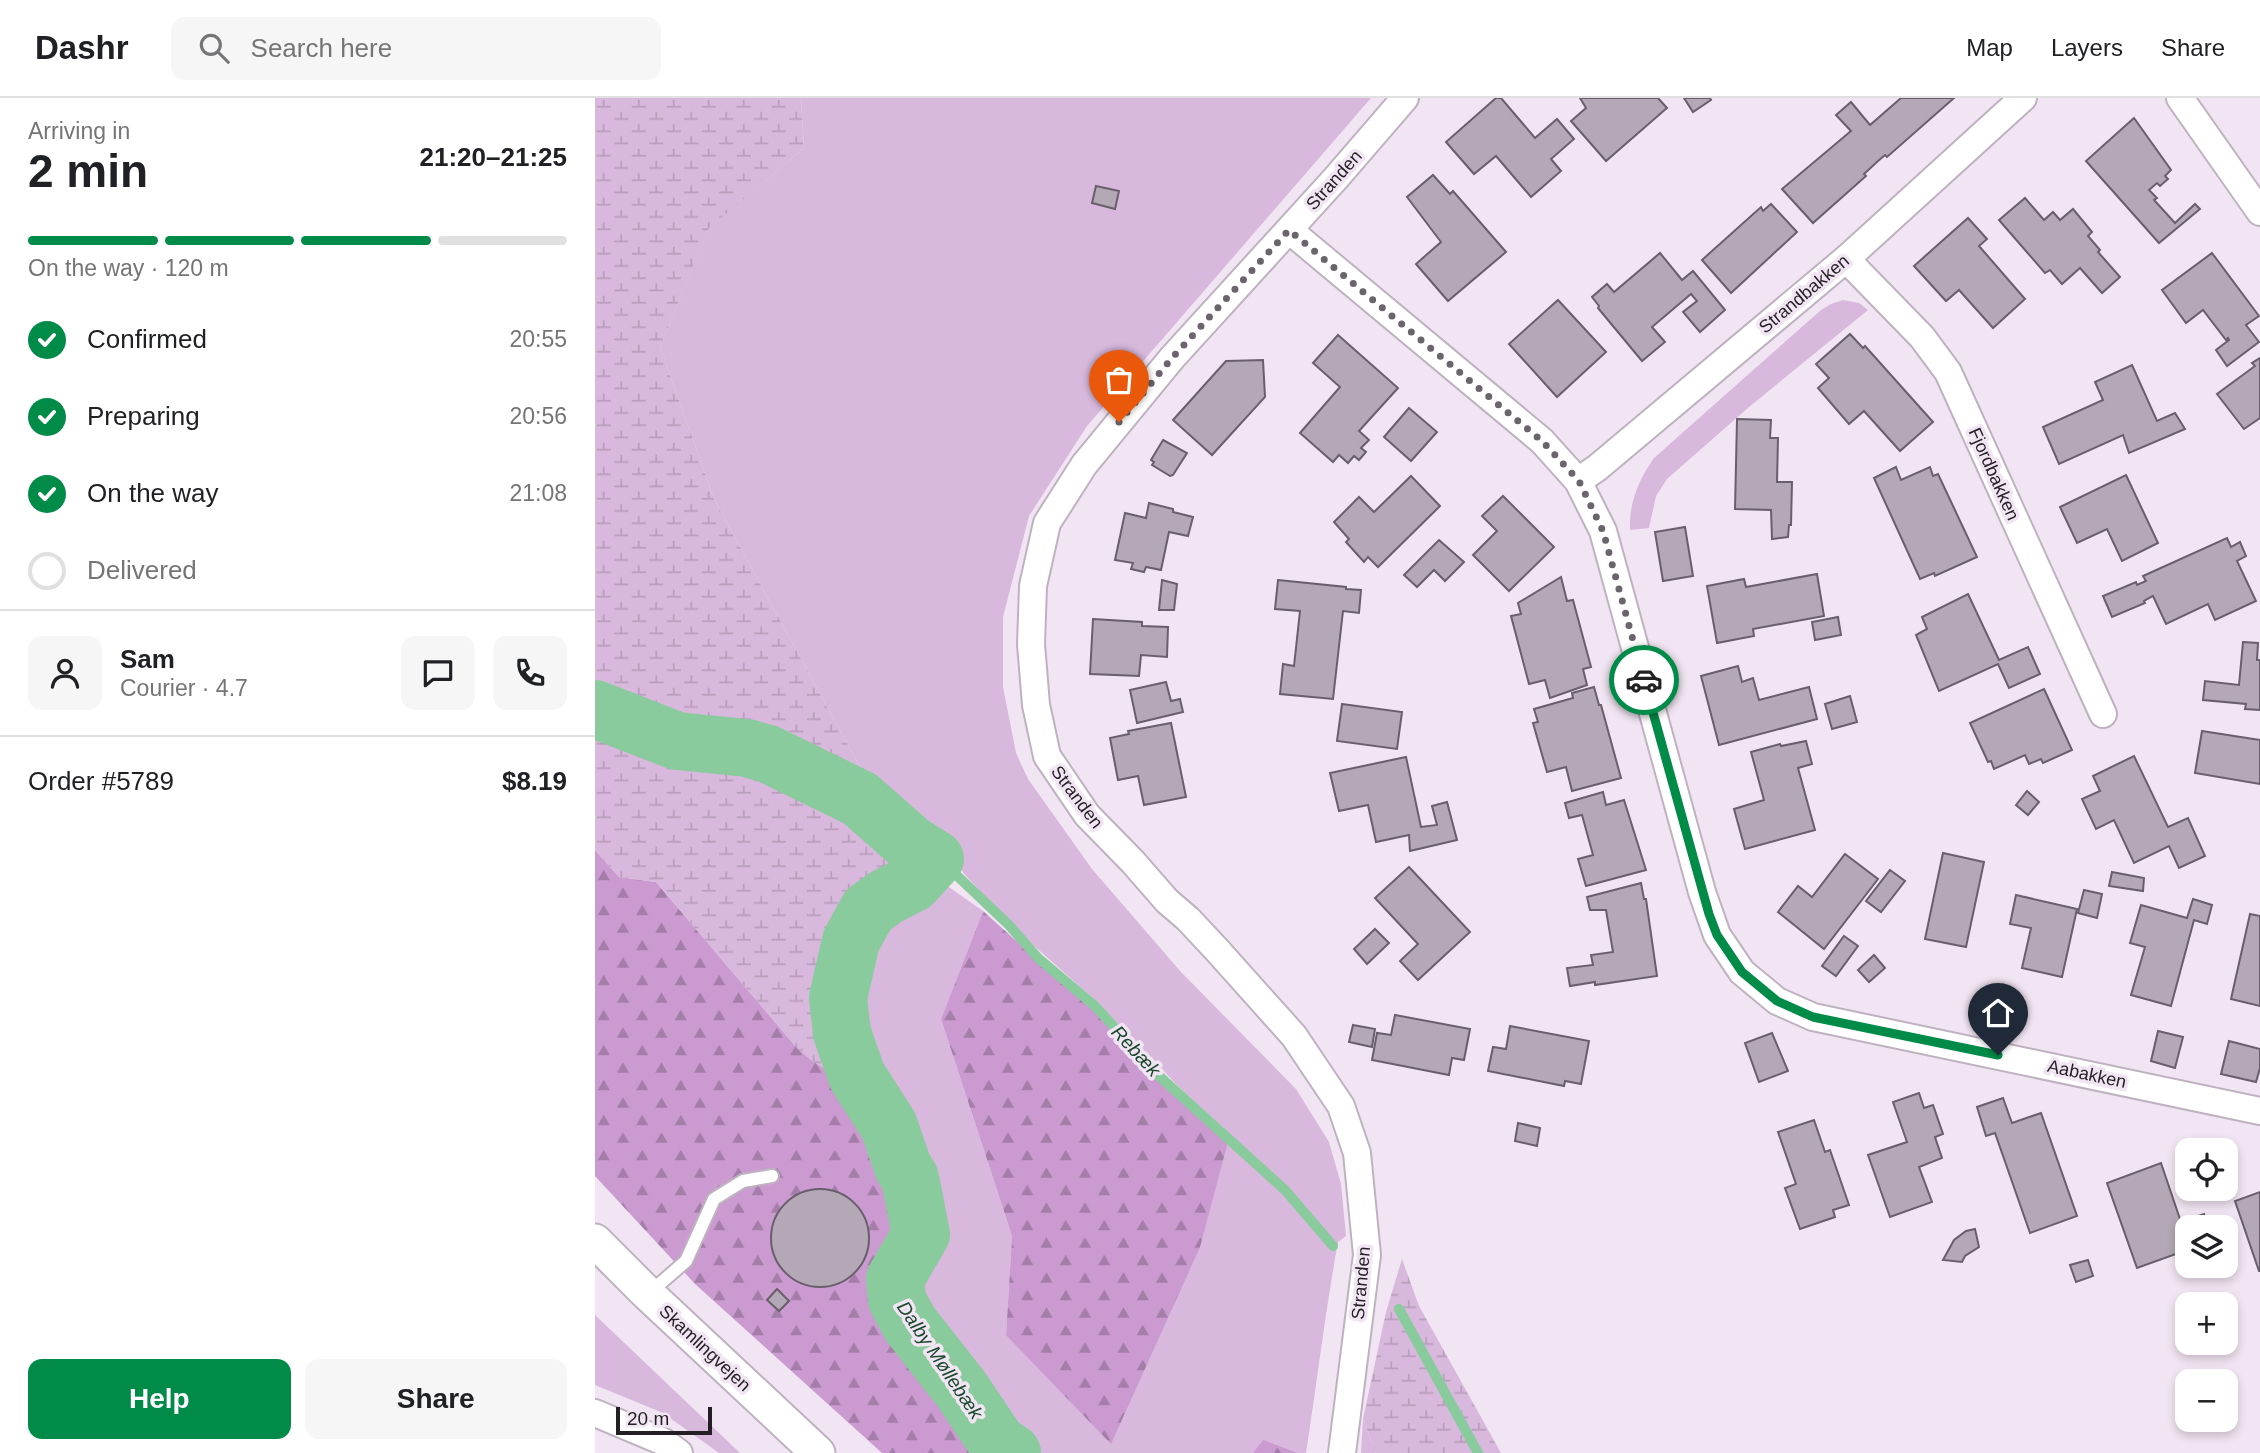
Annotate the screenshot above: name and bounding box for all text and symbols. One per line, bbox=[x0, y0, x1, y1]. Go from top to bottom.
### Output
search box bbox=[171, 17, 661, 80]
text: Dashr bbox=[35, 29, 129, 66]
icon: search bbox=[195, 29, 233, 67]
text: Search here bbox=[251, 33, 392, 63]
text: Map bbox=[1966, 34, 2013, 61]
text: Layers bbox=[2051, 34, 2123, 61]
text: Share bbox=[2161, 34, 2225, 61]
text: Arriving in bbox=[28, 118, 130, 144]
text: 21:20–21:25 bbox=[420, 142, 567, 172]
text: 2 min bbox=[28, 145, 148, 197]
street label: Stranden bbox=[1302, 146, 1366, 214]
street label: Strandbakken bbox=[1755, 251, 1853, 337]
text: On the way · 120 m bbox=[28, 255, 229, 281]
icon: check bbox=[28, 321, 66, 359]
text: Confirmed bbox=[87, 324, 207, 354]
text: 20:55 bbox=[509, 326, 567, 352]
pin bbox=[1089, 350, 1149, 422]
icon: bag bbox=[1100, 361, 1138, 399]
icon: check bbox=[28, 398, 66, 436]
text: Preparing bbox=[87, 401, 200, 431]
text: 20:56 bbox=[509, 403, 567, 429]
street label: Fjordbakken bbox=[1965, 425, 2023, 523]
icon: check bbox=[28, 475, 66, 513]
text: On the way bbox=[87, 478, 219, 508]
text: 21:08 bbox=[509, 480, 567, 506]
text: Delivered bbox=[87, 555, 197, 585]
button: person bbox=[28, 636, 102, 710]
button: chat bbox=[401, 636, 475, 710]
button: phone bbox=[493, 636, 567, 710]
text: Sam bbox=[120, 644, 175, 674]
courier bbox=[1609, 645, 1679, 715]
icon: car bbox=[1625, 661, 1663, 699]
text: Courier · 4.7 bbox=[120, 675, 248, 701]
street label: Stranden bbox=[1047, 762, 1107, 832]
text: Order #5789 bbox=[28, 766, 174, 796]
text: $8.19 bbox=[502, 766, 567, 796]
pin bbox=[1968, 983, 2028, 1055]
icon: home bbox=[1979, 994, 2017, 1032]
water label: Rebæk bbox=[1107, 1021, 1166, 1082]
street label: Aabakken bbox=[2046, 1056, 2128, 1092]
map controls bbox=[2175, 1138, 2238, 1432]
button: locate bbox=[2175, 1138, 2238, 1201]
button: layers bbox=[2175, 1215, 2238, 1278]
street label: Stranden bbox=[1348, 1246, 1374, 1320]
button: + bbox=[2175, 1292, 2238, 1355]
water label: Dalby Møllebæk bbox=[893, 1297, 988, 1424]
street label: Skamlingvejen bbox=[655, 1301, 755, 1395]
button: Help bbox=[28, 1359, 291, 1439]
button: Share bbox=[305, 1359, 567, 1439]
button: − bbox=[2175, 1369, 2238, 1432]
scale bar bbox=[616, 1404, 712, 1436]
text: 20 m bbox=[627, 1408, 669, 1429]

